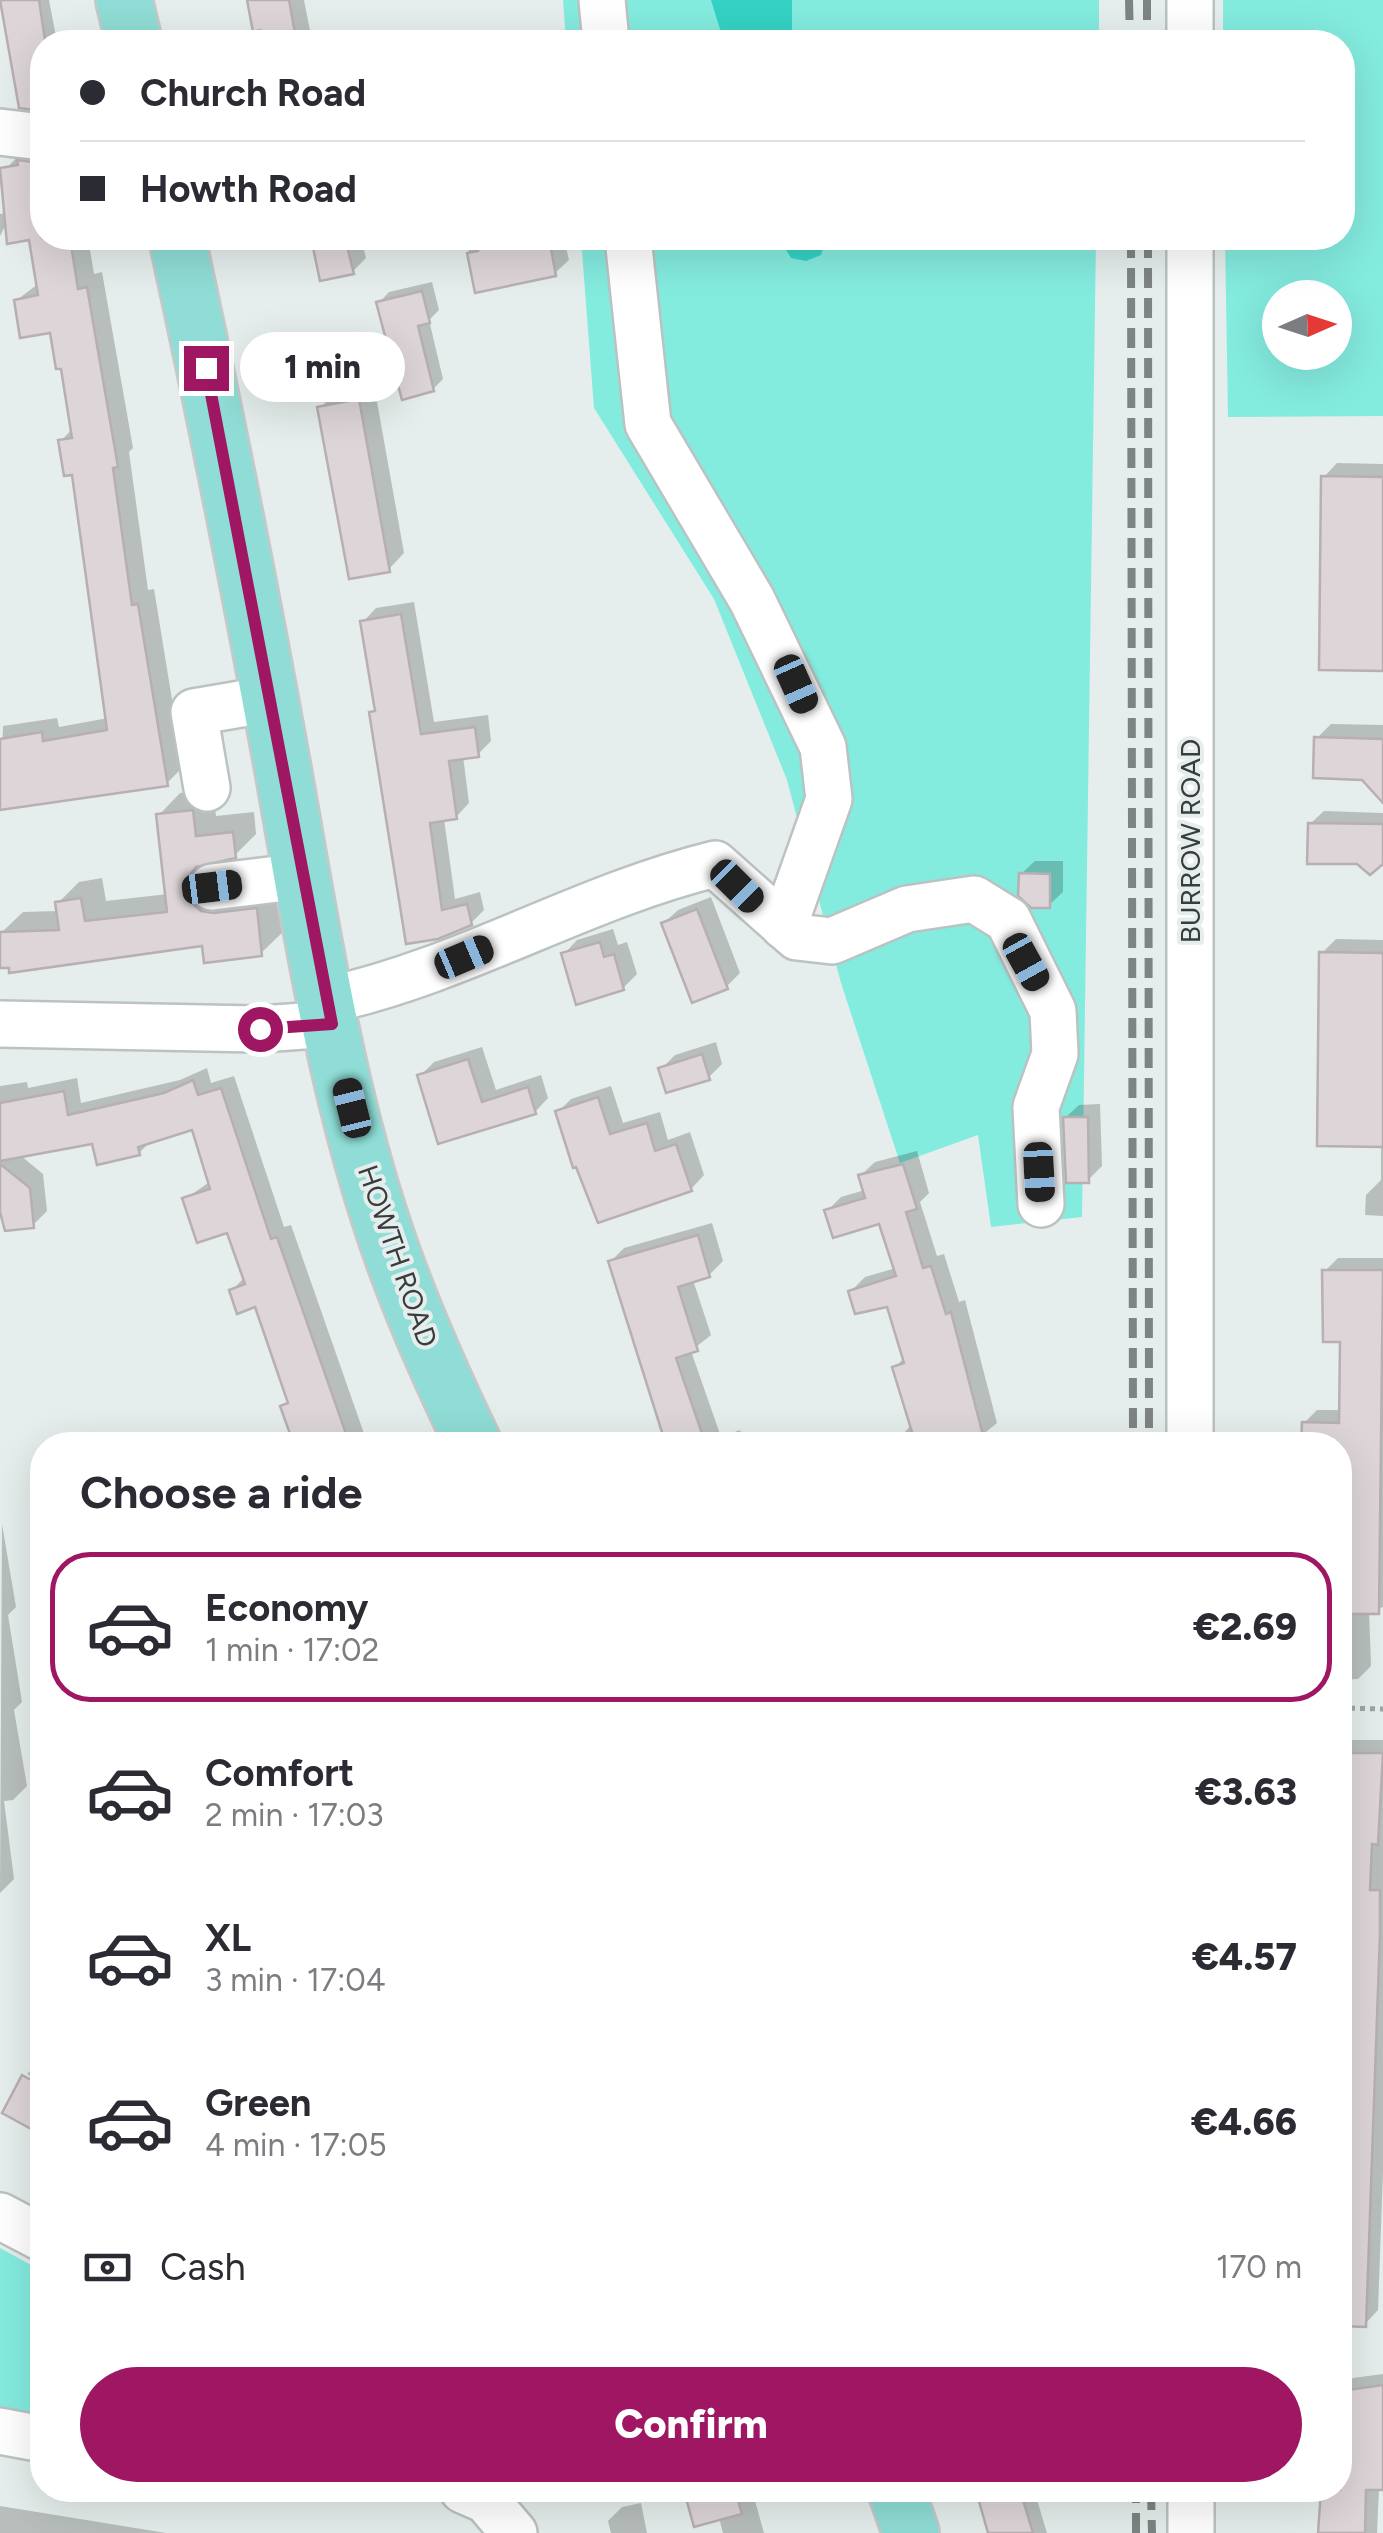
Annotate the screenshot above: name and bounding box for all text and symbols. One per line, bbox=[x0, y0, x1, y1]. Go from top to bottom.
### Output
text: Church Road bbox=[140, 70, 366, 116]
text: Howth Road bbox=[140, 166, 357, 212]
north arrow bbox=[1262, 280, 1352, 370]
map controls bbox=[1262, 280, 1352, 370]
callout: 1 min bbox=[241, 333, 406, 403]
route end bbox=[184, 346, 229, 391]
text: 1 min bbox=[284, 348, 361, 386]
car bbox=[770, 650, 822, 718]
street label: BURROW ROAD bbox=[1173, 739, 1207, 943]
car bbox=[705, 854, 769, 918]
car bbox=[180, 868, 244, 906]
car bbox=[998, 928, 1054, 996]
car bbox=[431, 931, 497, 983]
route start bbox=[238, 1007, 283, 1052]
car bbox=[330, 1075, 374, 1141]
car bbox=[1022, 1141, 1056, 1203]
street label: HOWTH ROAD bbox=[351, 1161, 445, 1351]
text: Choose a ride bbox=[80, 1465, 362, 1519]
icon: car bbox=[85, 1582, 175, 1672]
text: Economy bbox=[205, 1585, 368, 1631]
text: €2.69 bbox=[1193, 1604, 1297, 1650]
text: 1 min · 17:02 bbox=[205, 1631, 379, 1669]
icon: car bbox=[85, 1747, 175, 1837]
text: Comfort bbox=[205, 1750, 354, 1796]
text: €3.63 bbox=[1195, 1769, 1297, 1815]
text: 2 min · 17:03 bbox=[205, 1796, 384, 1834]
icon: car bbox=[85, 1912, 175, 2002]
text: XL bbox=[205, 1915, 251, 1961]
text: €4.57 bbox=[1192, 1934, 1297, 1980]
text: 3 min · 17:04 bbox=[205, 1961, 386, 1999]
icon: car bbox=[85, 2077, 175, 2167]
text: Green bbox=[205, 2080, 311, 2126]
text: €4.66 bbox=[1191, 2099, 1297, 2145]
text: 4 min · 17:05 bbox=[205, 2126, 387, 2164]
icon: cash bbox=[80, 2240, 135, 2295]
text: Cash bbox=[160, 2244, 246, 2290]
text: 170 m bbox=[1216, 2248, 1302, 2286]
button: Confirm bbox=[80, 2367, 1302, 2482]

